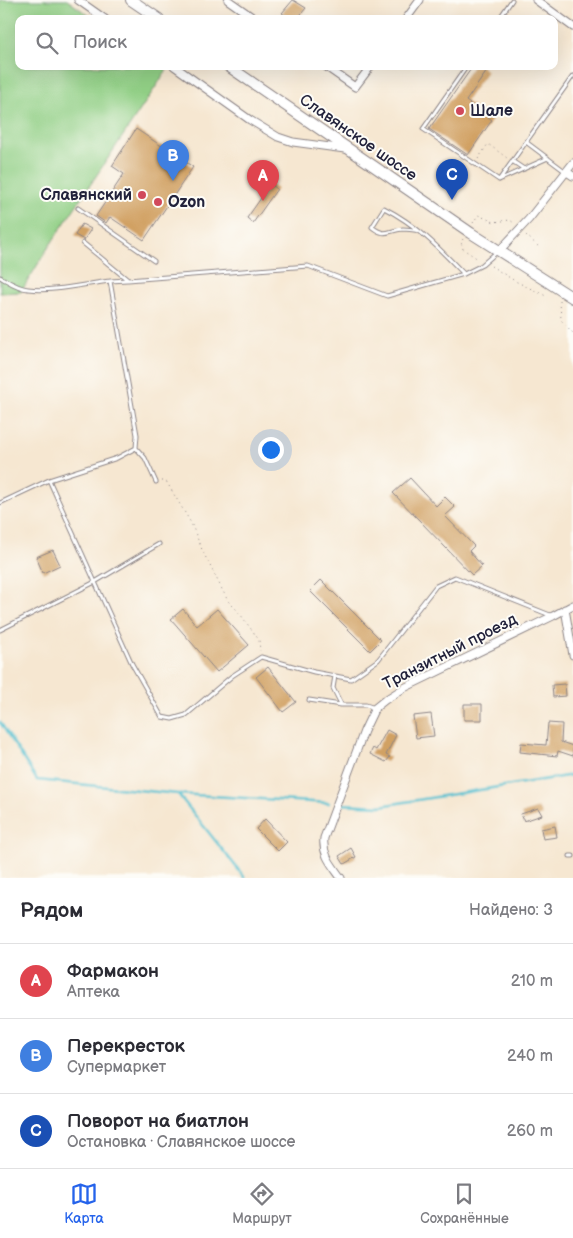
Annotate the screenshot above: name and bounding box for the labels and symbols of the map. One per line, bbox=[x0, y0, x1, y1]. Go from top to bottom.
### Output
street label: Славянское шоссе bbox=[296, 90, 420, 186]
place label: Шале bbox=[470, 102, 513, 121]
marker: Шале bbox=[454, 105, 466, 117]
pin: B bbox=[157, 140, 189, 181]
pin: C bbox=[436, 159, 468, 200]
pin: A bbox=[247, 160, 279, 201]
place label: Славянский bbox=[41, 186, 132, 205]
marker: Славянский bbox=[136, 189, 148, 201]
place label: Ozon bbox=[168, 193, 205, 212]
marker: Ozon bbox=[152, 196, 164, 208]
your location bbox=[258, 437, 284, 463]
street label: Транзитный проезд bbox=[380, 610, 520, 694]

